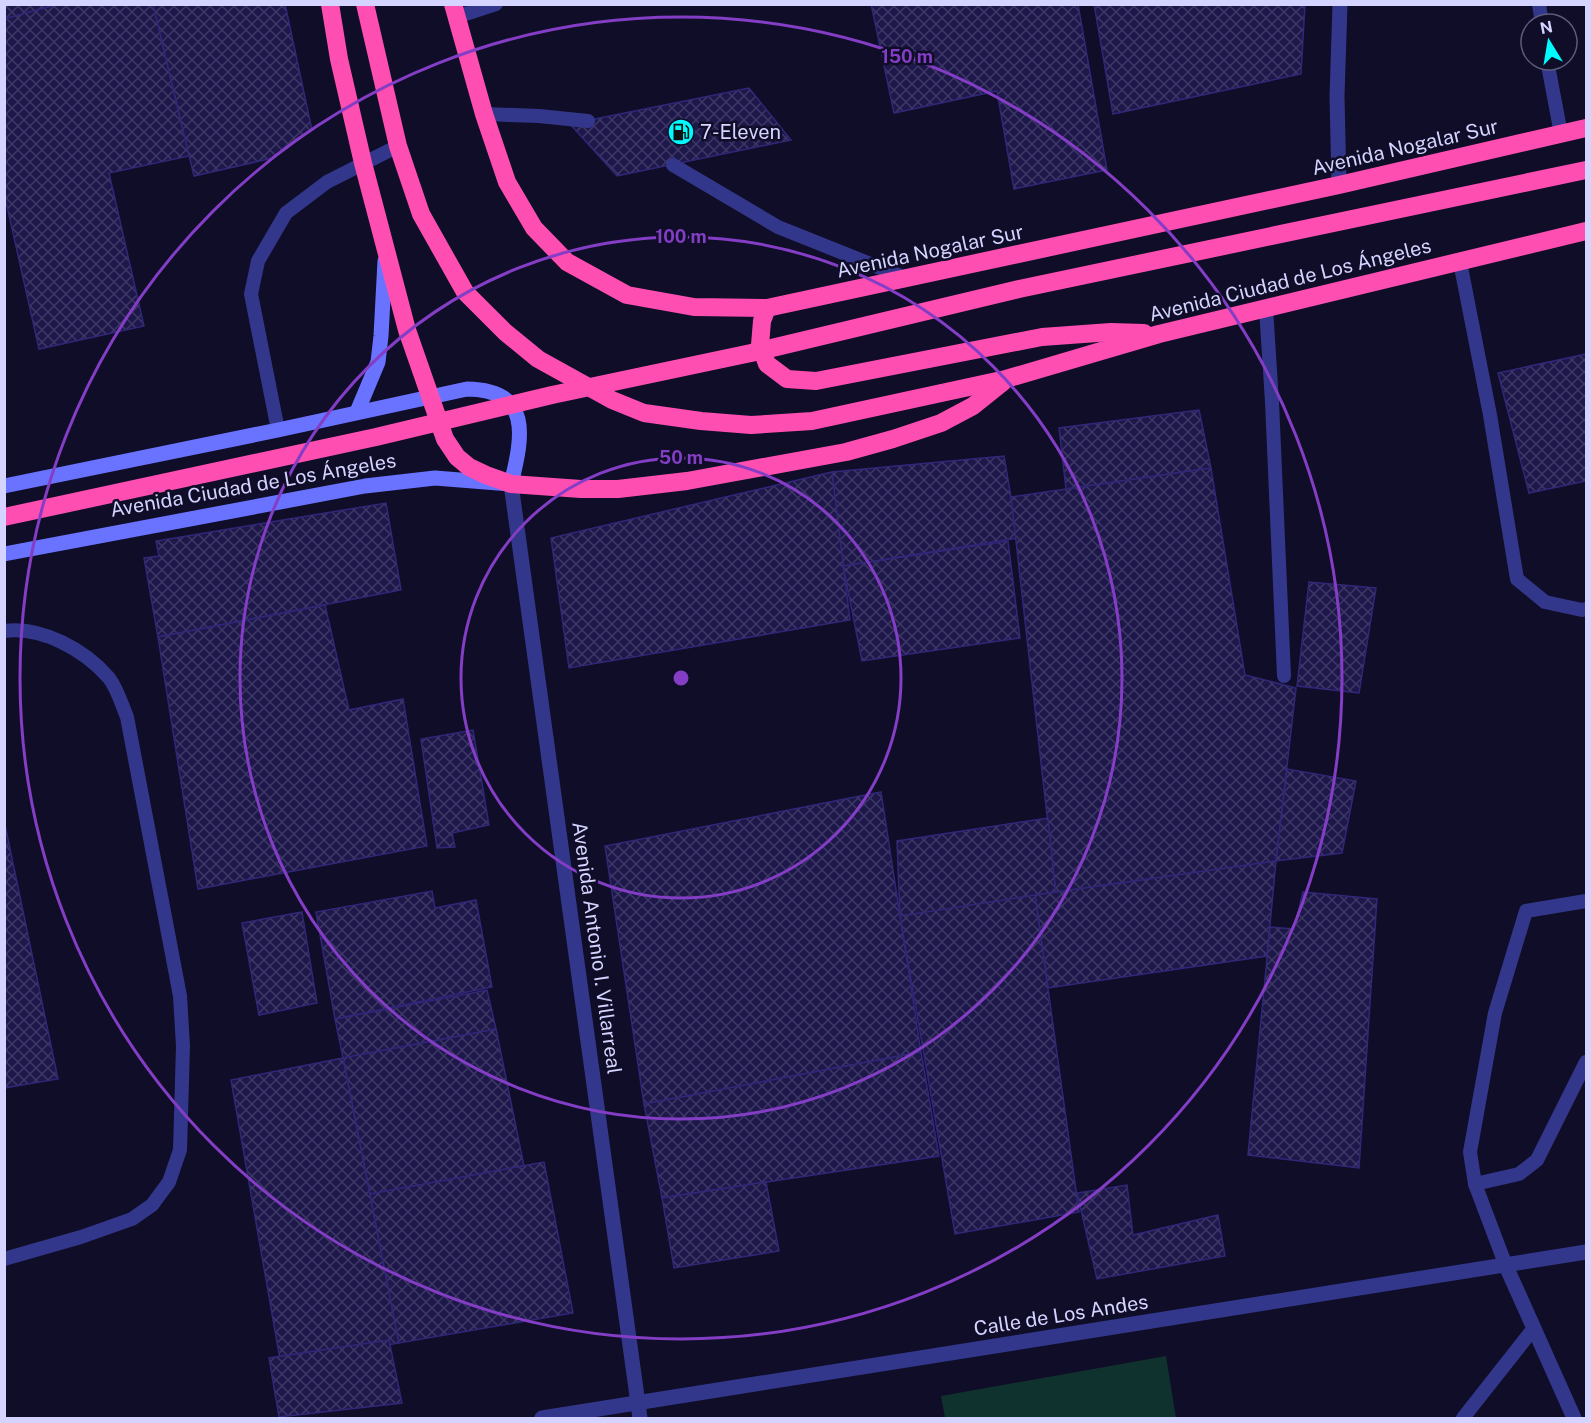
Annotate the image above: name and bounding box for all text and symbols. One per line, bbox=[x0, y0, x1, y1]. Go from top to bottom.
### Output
north arrow bbox=[1519, 12, 1579, 72]
text: N bbox=[1538, 17, 1554, 38]
text: 150 m bbox=[881, 46, 933, 67]
street label: Avenida Nogalar Sur bbox=[1309, 114, 1501, 180]
fuel station icon: 7-Eleven bbox=[666, 117, 696, 147]
place label: 7-Eleven bbox=[700, 120, 781, 144]
street label: Avenida Nogalar Sur bbox=[834, 219, 1026, 283]
text: 100 m bbox=[655, 226, 707, 247]
street label: Avenida Ciudad de Los Ángeles bbox=[1146, 232, 1434, 327]
street label: Avenida Ciudad de Los Ángeles bbox=[108, 447, 398, 522]
text: 50 m bbox=[659, 447, 703, 468]
centre of rings bbox=[671, 668, 691, 688]
street label: Avenida Antonio I. Villarreal bbox=[567, 820, 627, 1076]
street label: Calle de Los Andes bbox=[972, 1289, 1150, 1341]

